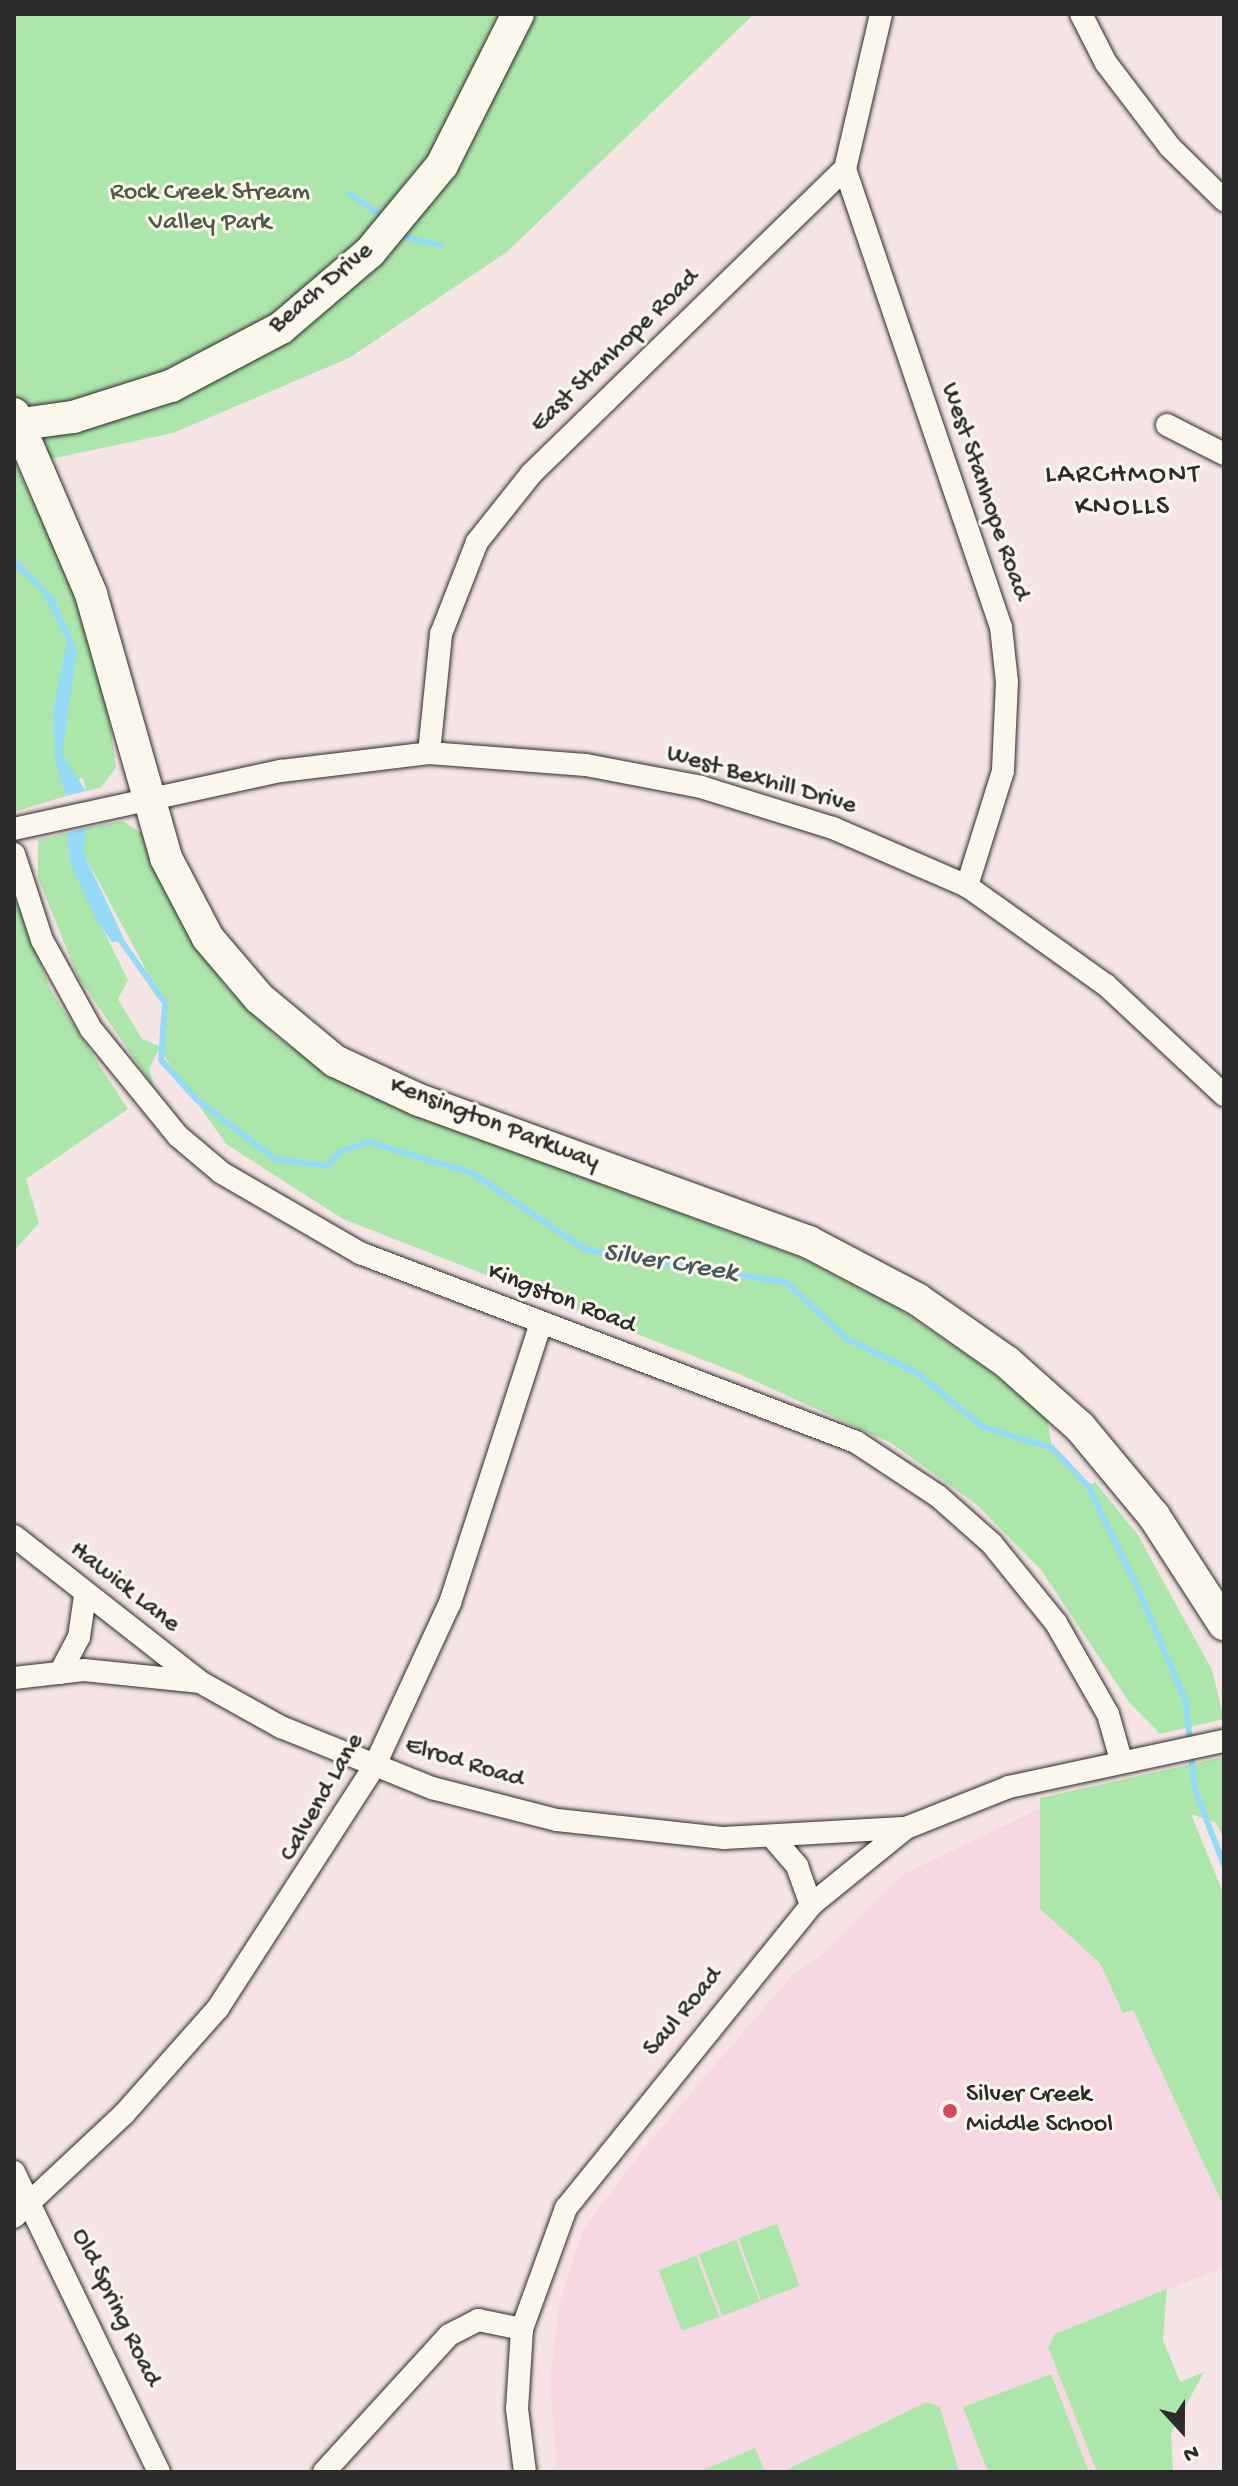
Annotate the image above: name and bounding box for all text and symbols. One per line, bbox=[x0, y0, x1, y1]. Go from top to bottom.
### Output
park label: Rock Creek Stream Valley Park bbox=[110, 178, 310, 240]
street label: Beach Drive bbox=[263, 236, 381, 342]
street label: East Stanhope Road bbox=[525, 263, 707, 441]
street label: West Stanhope Road bbox=[932, 379, 1036, 605]
district label: LARCHMONT KNOLLS bbox=[1045, 459, 1201, 525]
street label: West Bexhill Drive bbox=[662, 739, 860, 823]
street label: Kensington Parkway bbox=[385, 1071, 603, 1179]
water label: Silver Creek bbox=[601, 1237, 739, 1291]
street label: Kingston Road bbox=[483, 1257, 639, 1343]
street label: Hawick Lane bbox=[63, 1535, 185, 1641]
street label: Calvend Lane bbox=[274, 1728, 372, 1868]
street label: Elrod Road bbox=[401, 1731, 527, 1797]
street label: Saul Road bbox=[638, 1962, 730, 2064]
place label: Silver Creek Middle School bbox=[966, 2080, 1113, 2142]
marker: Silver Creek Middle School bbox=[941, 2102, 959, 2120]
street label: Old Spring Road bbox=[63, 2224, 167, 2392]
north arrow bbox=[1142, 2390, 1222, 2470]
text: N bbox=[1179, 2438, 1202, 2467]

